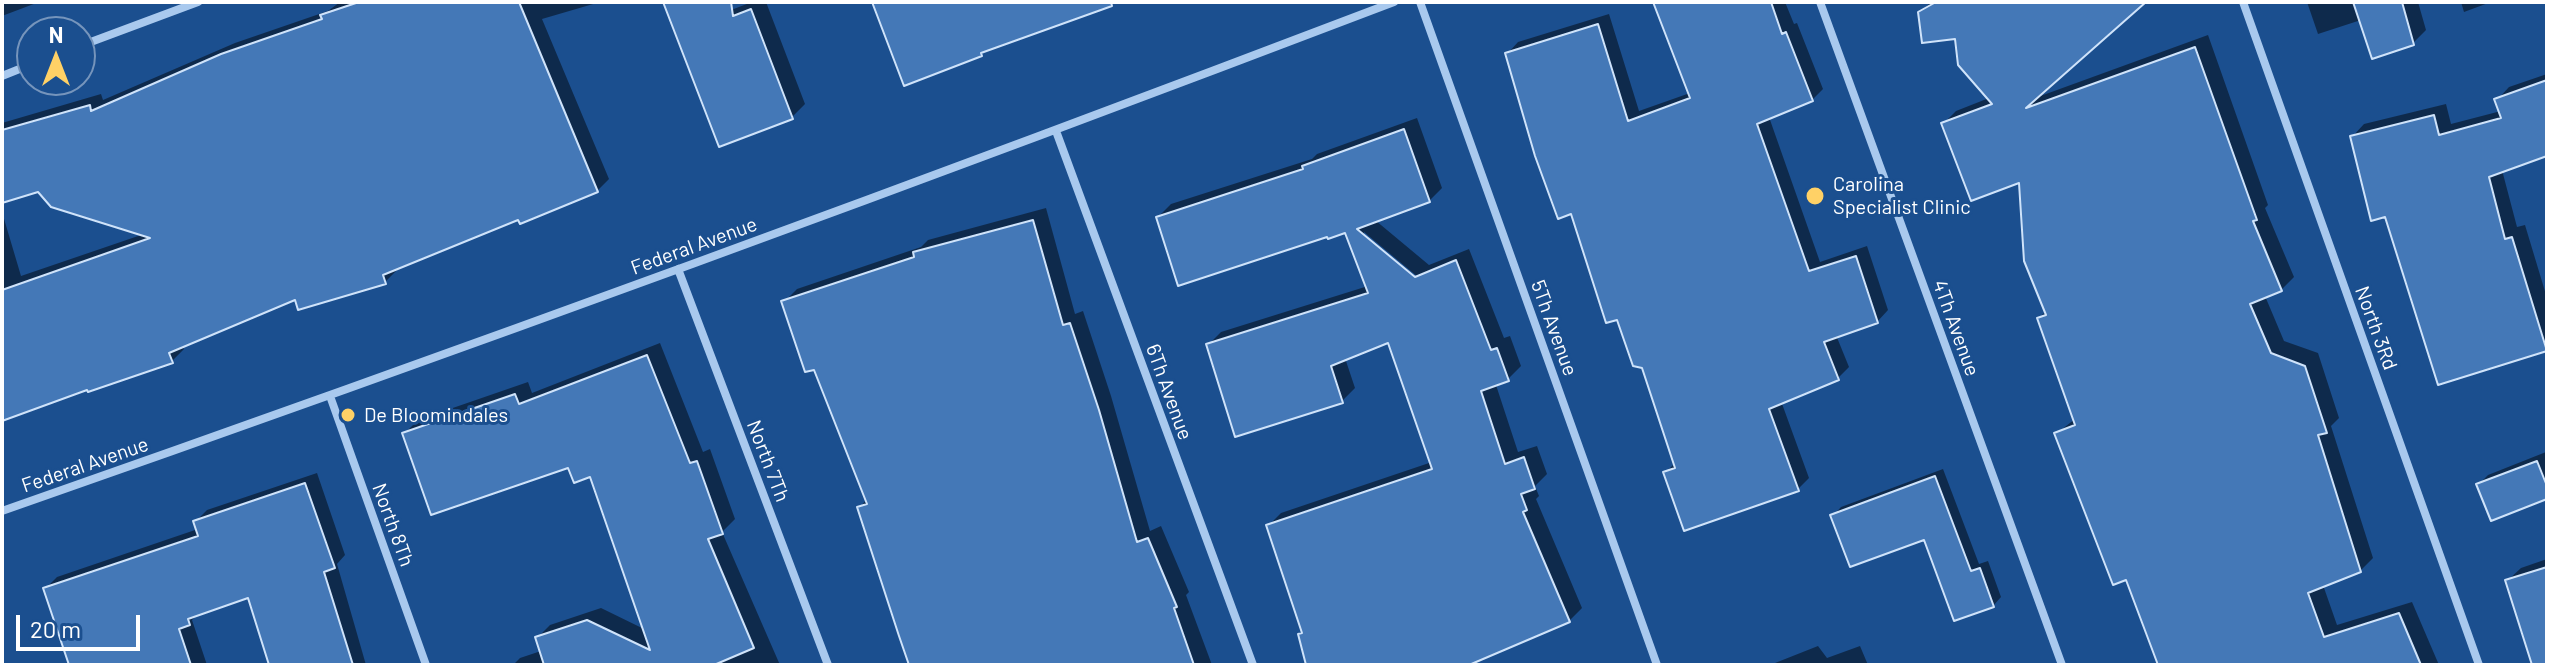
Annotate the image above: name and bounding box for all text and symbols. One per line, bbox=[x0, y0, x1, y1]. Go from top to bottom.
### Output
north arrow bbox=[16, 16, 96, 96]
text: N bbox=[49, 21, 63, 47]
place label: Carolina Specialist Clinic bbox=[1833, 172, 1971, 219]
marker: Carolina Specialist Clinic bbox=[1804, 185, 1826, 207]
street label: Federal Avenue bbox=[628, 212, 760, 280]
street label: 5Th Avenue bbox=[1526, 277, 1582, 379]
street label: 4Th Avenue bbox=[1927, 277, 1985, 379]
street label: North 3Rd bbox=[2350, 283, 2402, 373]
street label: 6Th Avenue bbox=[1141, 341, 1197, 443]
place label: De Bloomindales bbox=[364, 403, 508, 427]
marker: De Bloomindales bbox=[339, 406, 357, 424]
street label: North 7Th bbox=[741, 417, 795, 505]
street label: Federal Avenue bbox=[18, 432, 152, 498]
street label: North 8Th bbox=[367, 480, 419, 570]
scale bar bbox=[20, 599, 144, 649]
text: 20 m bbox=[30, 614, 81, 643]

